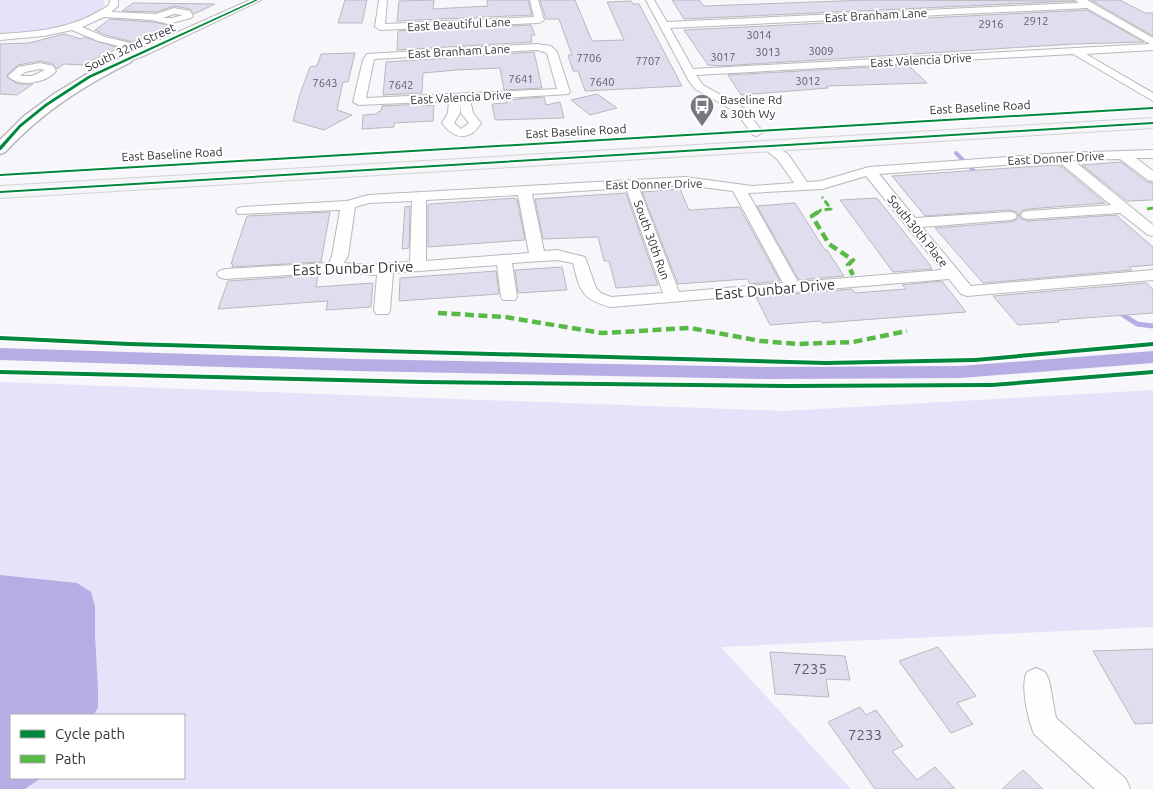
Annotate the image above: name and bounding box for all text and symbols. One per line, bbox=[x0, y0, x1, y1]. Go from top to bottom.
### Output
street label: East Branham Lane bbox=[824, 6, 928, 24]
street label: East Beautiful Lane bbox=[407, 15, 511, 33]
house number: 2912 bbox=[1024, 15, 1048, 27]
house number: 2916 bbox=[979, 18, 1003, 30]
street label: South 32nd Street bbox=[83, 20, 177, 74]
house number: 3014 bbox=[747, 29, 771, 41]
street label: East Branham Lane bbox=[407, 42, 511, 60]
house number: 3009 bbox=[809, 45, 833, 57]
house number: 3013 bbox=[756, 46, 780, 58]
house number: 3017 bbox=[711, 51, 735, 63]
street label: East Valencia Drive bbox=[870, 51, 972, 69]
house number: 7706 bbox=[577, 52, 601, 64]
house number: 7707 bbox=[636, 55, 660, 67]
house number: 7641 bbox=[509, 73, 533, 85]
house number: 3012 bbox=[796, 75, 820, 87]
house number: 7640 bbox=[590, 76, 614, 88]
house number: 7643 bbox=[313, 77, 337, 89]
house number: 7642 bbox=[389, 79, 413, 91]
street label: East Valencia Drive bbox=[410, 88, 512, 106]
bus stop icon: Baseline Rd & 30th Wy bbox=[689, 93, 715, 127]
place label: Baseline Rd & 30th Wy bbox=[720, 93, 782, 120]
street label: East Baseline Road bbox=[929, 98, 1031, 116]
street label: East Baseline Road bbox=[525, 122, 627, 140]
street label: East Baseline Road bbox=[121, 145, 223, 163]
street label: East Donner Drive bbox=[1007, 149, 1105, 167]
street label: East Donner Drive bbox=[605, 177, 703, 191]
street label: South30th Place bbox=[885, 193, 951, 269]
street label: South 30th Run bbox=[632, 199, 672, 281]
street label: East Dunbar Drive bbox=[292, 257, 414, 279]
street label: East Dunbar Drive bbox=[714, 275, 836, 303]
house number: 7235 bbox=[793, 660, 827, 677]
legend bbox=[10, 714, 185, 779]
text: Cycle path bbox=[55, 725, 125, 742]
house number: 7233 bbox=[848, 726, 882, 743]
text: Path bbox=[55, 750, 86, 767]

